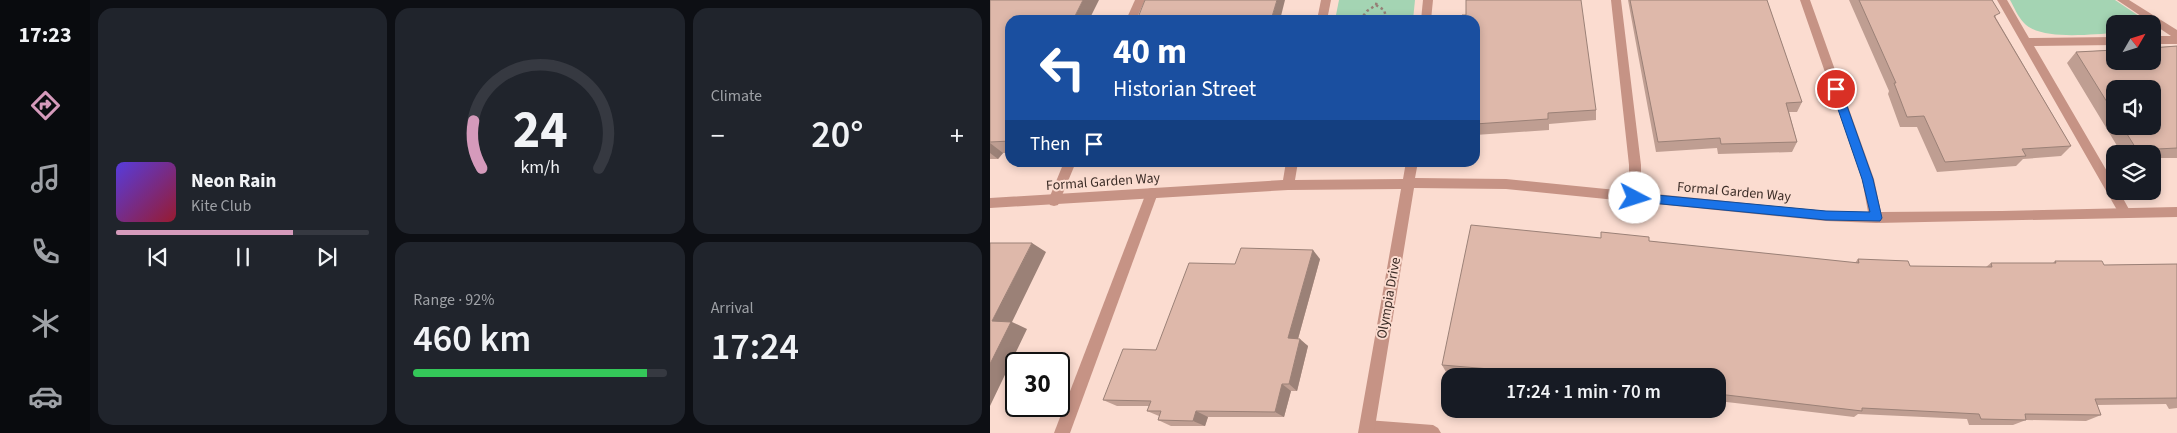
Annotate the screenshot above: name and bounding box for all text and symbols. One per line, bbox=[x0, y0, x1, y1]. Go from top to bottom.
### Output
north arrow bbox=[2106, 15, 2161, 70]
map controls bbox=[2106, 15, 2161, 200]
text: 17:23 bbox=[18, 19, 72, 51]
text: 40 m bbox=[1113, 27, 1187, 77]
icon: left bbox=[1030, 35, 1095, 100]
pin bbox=[1815, 68, 1857, 110]
text: Historian Street bbox=[1113, 73, 1256, 105]
icon: arrive bbox=[1822, 75, 1850, 103]
button: sound bbox=[2106, 80, 2161, 135]
text: Climate bbox=[711, 85, 762, 107]
icon: directions bbox=[28, 88, 63, 123]
text: 24 bbox=[513, 94, 567, 168]
text: 20° bbox=[811, 108, 863, 162]
text: − bbox=[711, 116, 725, 156]
text: + bbox=[950, 116, 964, 156]
icon: arrive bbox=[1080, 130, 1108, 158]
text: Then bbox=[1030, 131, 1070, 158]
button: layers bbox=[2106, 145, 2161, 200]
text: km/h bbox=[520, 155, 560, 180]
icon: music bbox=[28, 161, 63, 196]
text: Neon Rain bbox=[191, 168, 276, 195]
street label: Formal Garden Way bbox=[1045, 168, 1161, 196]
position arrow bbox=[1608, 171, 1660, 223]
street label: Formal Garden Way bbox=[1676, 177, 1792, 207]
text: Kite Club bbox=[191, 195, 251, 217]
icon: phone bbox=[28, 234, 63, 269]
icon: previous bbox=[144, 243, 172, 271]
icon: pause bbox=[229, 243, 257, 271]
icon: next bbox=[313, 243, 341, 271]
street label: Olympia Drive bbox=[1372, 256, 1406, 340]
text: Range · 92% bbox=[413, 289, 494, 311]
text: Arrival bbox=[711, 297, 754, 319]
icon: climate bbox=[28, 306, 63, 341]
text: 460 km bbox=[413, 312, 531, 366]
text: 17:24 bbox=[711, 320, 799, 374]
speed limit sign: 30 bbox=[1005, 352, 1070, 417]
icon: car bbox=[28, 379, 63, 414]
text: 17:24 · 1 min · 70 m bbox=[1506, 379, 1661, 406]

